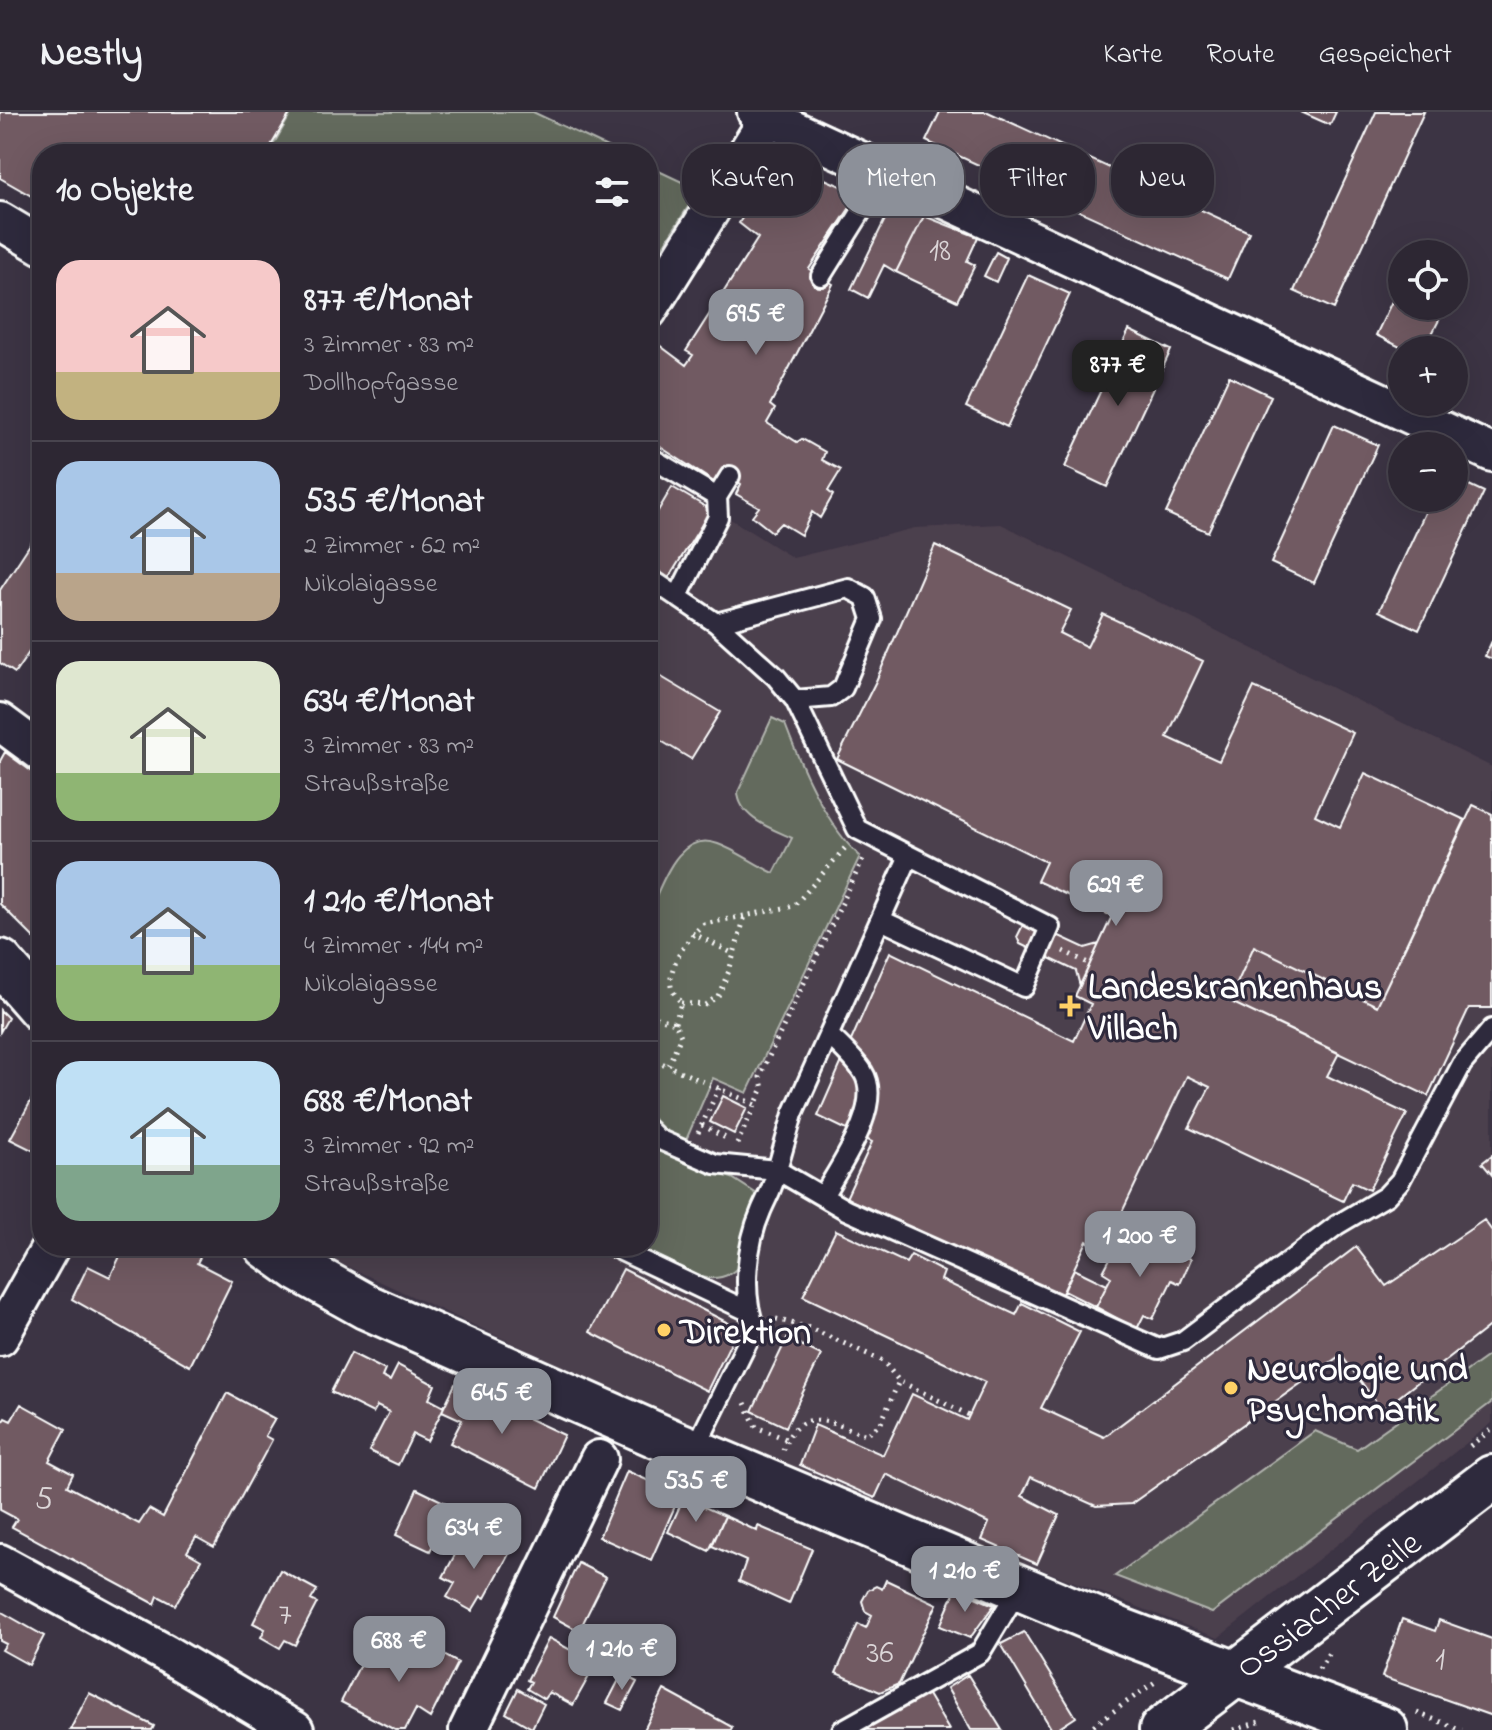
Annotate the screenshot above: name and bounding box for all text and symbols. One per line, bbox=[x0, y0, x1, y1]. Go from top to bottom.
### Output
text: Nestly bbox=[40, 27, 142, 83]
text: Karte bbox=[1103, 35, 1163, 76]
text: Route bbox=[1207, 35, 1274, 76]
text: Gespeichert bbox=[1318, 35, 1452, 76]
chip: Kaufen bbox=[682, 144, 822, 216]
chip: Mieten bbox=[838, 144, 964, 216]
chip: Filter bbox=[980, 144, 1095, 216]
chip: Neu bbox=[1111, 144, 1214, 216]
text: 10 Objekte bbox=[56, 167, 193, 217]
icon: filters bbox=[590, 170, 634, 214]
house number: 18 bbox=[929, 229, 951, 276]
map controls bbox=[1388, 240, 1468, 512]
button: locate bbox=[1388, 240, 1468, 320]
text: 877 €/Monat bbox=[304, 277, 472, 327]
pin: 695 € bbox=[700, 289, 812, 357]
icon: home bbox=[120, 292, 216, 388]
text: 695 € bbox=[727, 296, 785, 334]
text: 3 Zimmer · 83 m² bbox=[304, 327, 474, 365]
button: + bbox=[1388, 336, 1468, 416]
pin: 877 € bbox=[1062, 340, 1174, 408]
text: 877 € bbox=[1090, 347, 1146, 385]
text: Dollhopfgasse bbox=[304, 365, 458, 403]
button: − bbox=[1388, 432, 1468, 512]
text: 535 €/Monat bbox=[304, 478, 485, 528]
icon: home bbox=[120, 493, 216, 589]
text: 2 Zimmer · 62 m² bbox=[304, 528, 480, 566]
text: Nikolaigasse bbox=[304, 566, 437, 604]
text: 634 €/Monat bbox=[304, 678, 475, 728]
icon: home bbox=[120, 693, 216, 789]
text: 3 Zimmer · 83 m² bbox=[304, 728, 474, 766]
text: Straußstraße bbox=[304, 766, 449, 804]
pin: 629 € bbox=[1060, 860, 1172, 928]
text: 629 € bbox=[1088, 867, 1144, 905]
text: 1 210 €/Monat bbox=[304, 878, 493, 928]
icon: home bbox=[120, 893, 216, 989]
text: 4 Zimmer · 144 m² bbox=[304, 928, 483, 966]
place label: Landeskrankenhaus Villach bbox=[1087, 963, 1382, 1057]
text: Nikolaigasse bbox=[304, 966, 437, 1004]
marker: Landeskrankenhaus Villach bbox=[1059, 995, 1081, 1017]
text: 688 €/Monat bbox=[304, 1078, 472, 1128]
icon: home bbox=[120, 1093, 216, 1189]
text: 3 Zimmer · 92 m² bbox=[304, 1128, 474, 1166]
text: Straußstraße bbox=[304, 1166, 449, 1204]
pin: 1 200 € bbox=[1066, 1211, 1214, 1279]
text: 1 200 € bbox=[1103, 1218, 1177, 1256]
place label: Direktion bbox=[678, 1308, 811, 1361]
marker: Direktion bbox=[655, 1321, 673, 1339]
place label: Neurologie und Psychomatik bbox=[1247, 1345, 1469, 1439]
pin: 645 € bbox=[446, 1368, 558, 1436]
text: 645 € bbox=[471, 1375, 533, 1413]
marker: Neurologie und Psychomatik bbox=[1222, 1379, 1240, 1397]
pin: 535 € bbox=[640, 1456, 752, 1524]
text: 535 € bbox=[663, 1463, 729, 1501]
house number: 5 bbox=[35, 1477, 53, 1524]
pin: 634 € bbox=[418, 1503, 530, 1571]
text: 634 € bbox=[445, 1510, 503, 1548]
street label: Ossiacher Zeile bbox=[1226, 1518, 1435, 1694]
pin: 1 210 € bbox=[891, 1546, 1039, 1614]
text: 1 210 € bbox=[929, 1553, 1001, 1591]
house number: 7 bbox=[278, 1593, 292, 1640]
pin: 688 € bbox=[343, 1616, 455, 1684]
text: 688 € bbox=[371, 1623, 427, 1661]
pin: 1 210 € bbox=[548, 1624, 696, 1692]
text: 1 210 € bbox=[586, 1631, 658, 1669]
house number: 36 bbox=[866, 1631, 894, 1678]
house number: 1 bbox=[1435, 1638, 1445, 1685]

